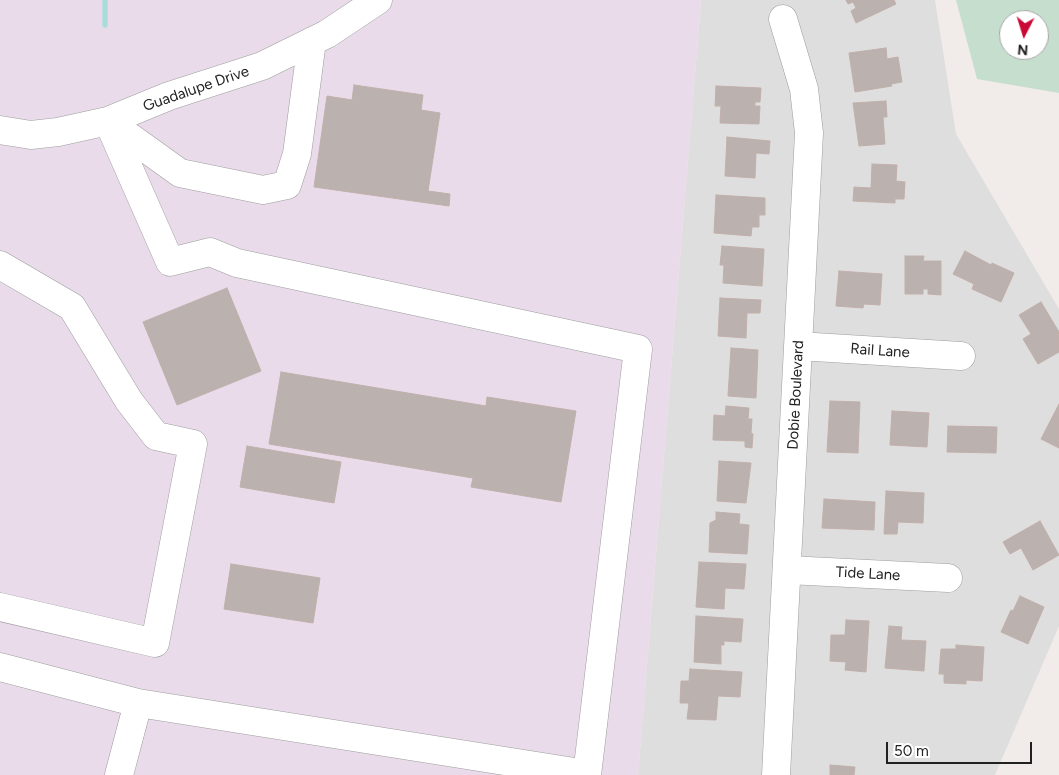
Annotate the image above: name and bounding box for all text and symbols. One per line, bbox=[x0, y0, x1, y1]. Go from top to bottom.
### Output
north arrow bbox=[999, 10, 1049, 60]
text: N bbox=[1017, 41, 1029, 58]
street label: Guadalupe Drive bbox=[141, 62, 251, 116]
street label: Dobie Boulevard bbox=[784, 340, 808, 450]
street label: Rail Lane bbox=[850, 340, 910, 362]
street label: Tide Lane bbox=[835, 563, 901, 585]
scale bar bbox=[889, 732, 1035, 764]
text: 50 m bbox=[894, 742, 929, 760]

